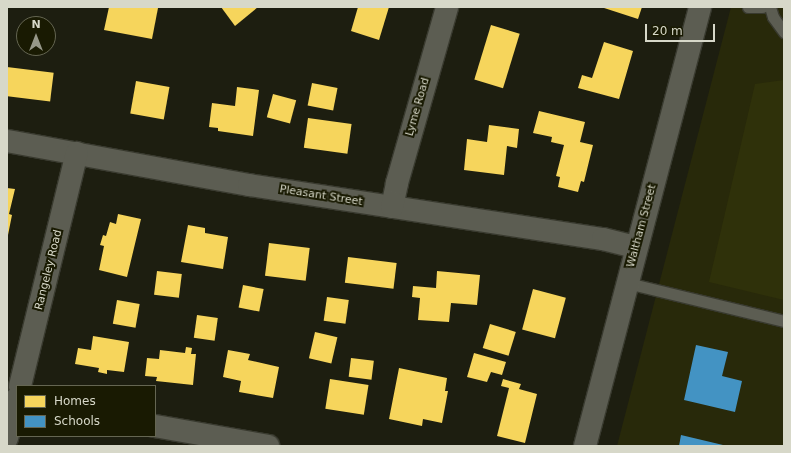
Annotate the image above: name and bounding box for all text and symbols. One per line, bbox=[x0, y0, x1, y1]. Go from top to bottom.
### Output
north arrow bbox=[16, 16, 56, 56]
scale bar bbox=[647, 16, 717, 42]
text: N bbox=[31, 18, 41, 31]
text: 20 m bbox=[652, 24, 683, 38]
street label: Lyme Road bbox=[403, 76, 433, 138]
street label: Pleasant Street bbox=[279, 183, 363, 209]
street label: Waltham Street bbox=[625, 183, 659, 269]
street label: Rangeley Road bbox=[33, 228, 65, 312]
legend bbox=[16, 385, 156, 437]
text: Homes bbox=[54, 394, 96, 408]
text: Schools bbox=[54, 414, 100, 428]

